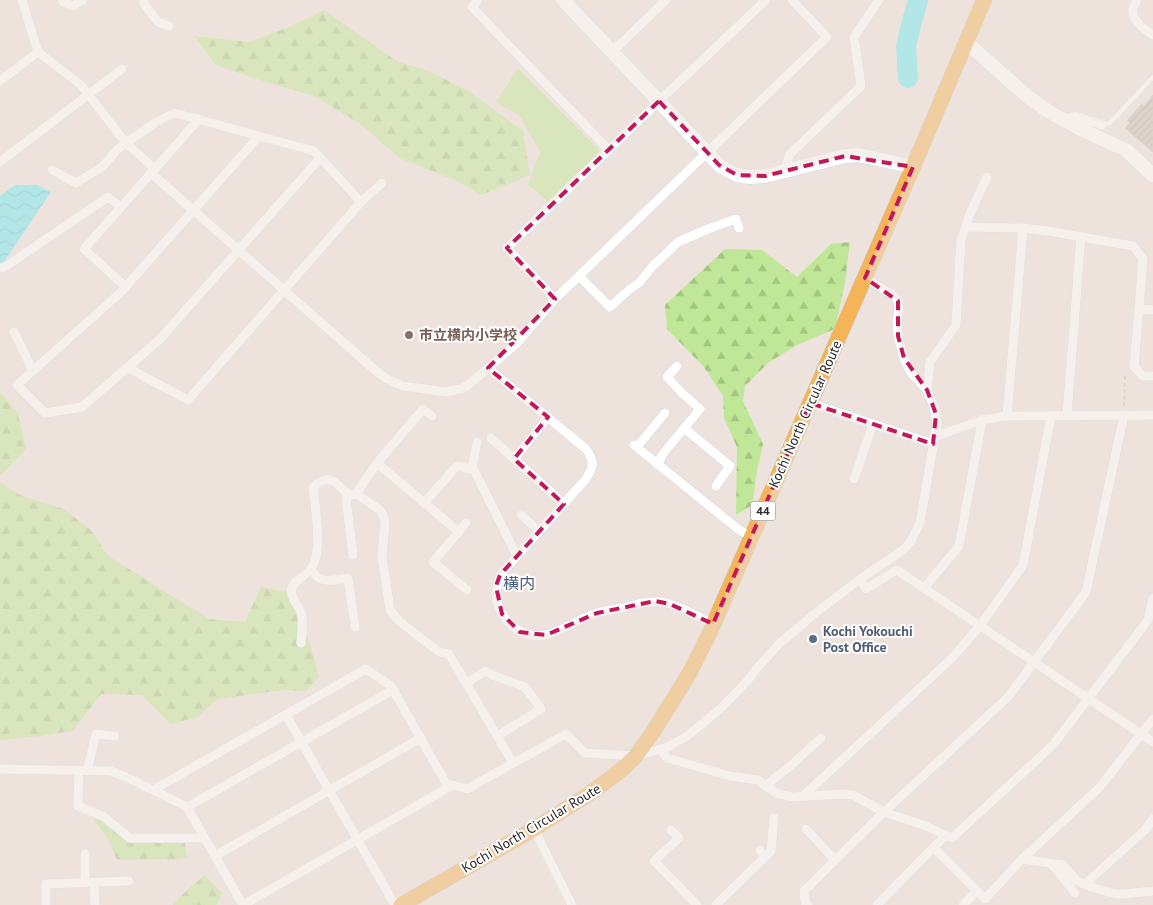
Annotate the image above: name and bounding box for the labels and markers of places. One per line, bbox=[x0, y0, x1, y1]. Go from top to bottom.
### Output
place label: 市立横内小学校 bbox=[419, 326, 517, 344]
marker: 市立横内小学校 bbox=[403, 329, 415, 341]
place label: Kochi Yokouchi Post Office bbox=[823, 622, 913, 656]
marker: Kochi Yokouchi Post Office bbox=[807, 633, 819, 645]

